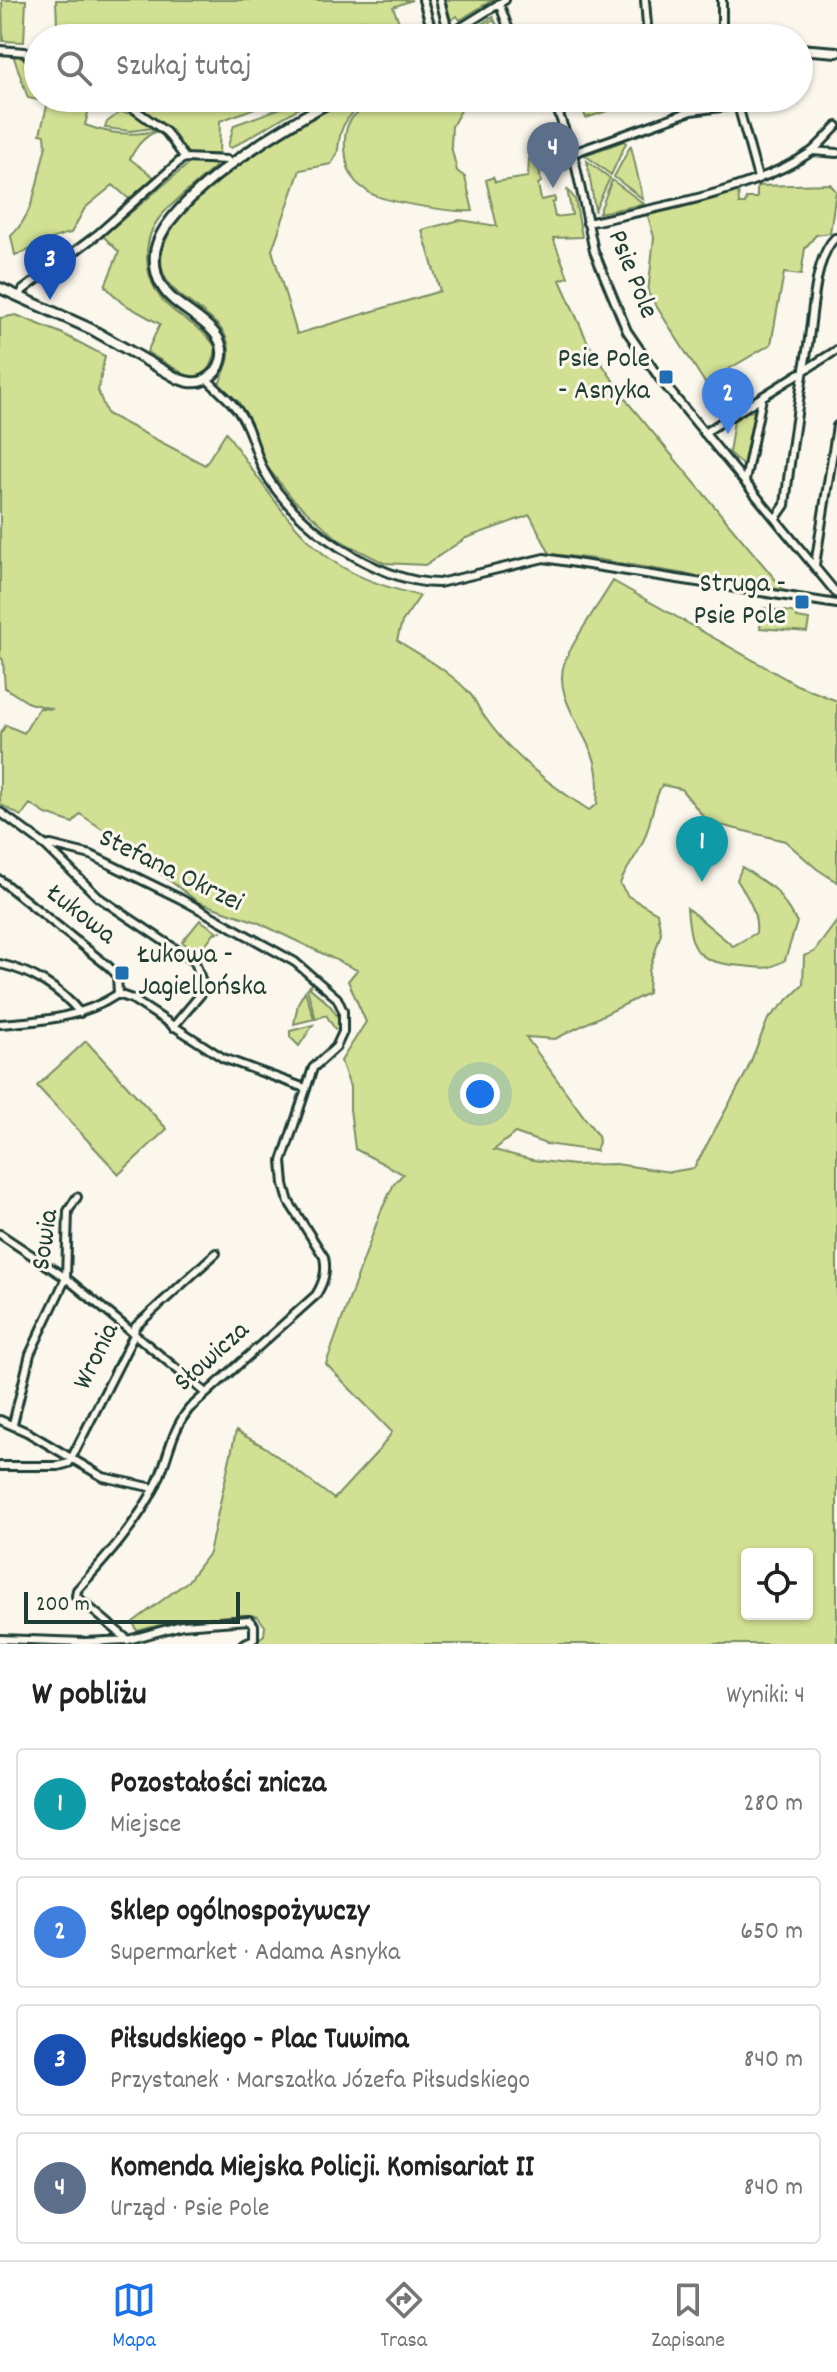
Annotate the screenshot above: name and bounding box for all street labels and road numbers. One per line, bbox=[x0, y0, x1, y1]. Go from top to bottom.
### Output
street label: Psie Pole bbox=[595, 225, 667, 325]
street label: Stefana Okrzei bbox=[91, 820, 249, 924]
street label: Łukowa bbox=[36, 875, 124, 957]
street label: Sowia bbox=[23, 1206, 71, 1273]
street label: Słowicza bbox=[166, 1312, 260, 1403]
street label: Wronia bbox=[65, 1316, 132, 1397]

